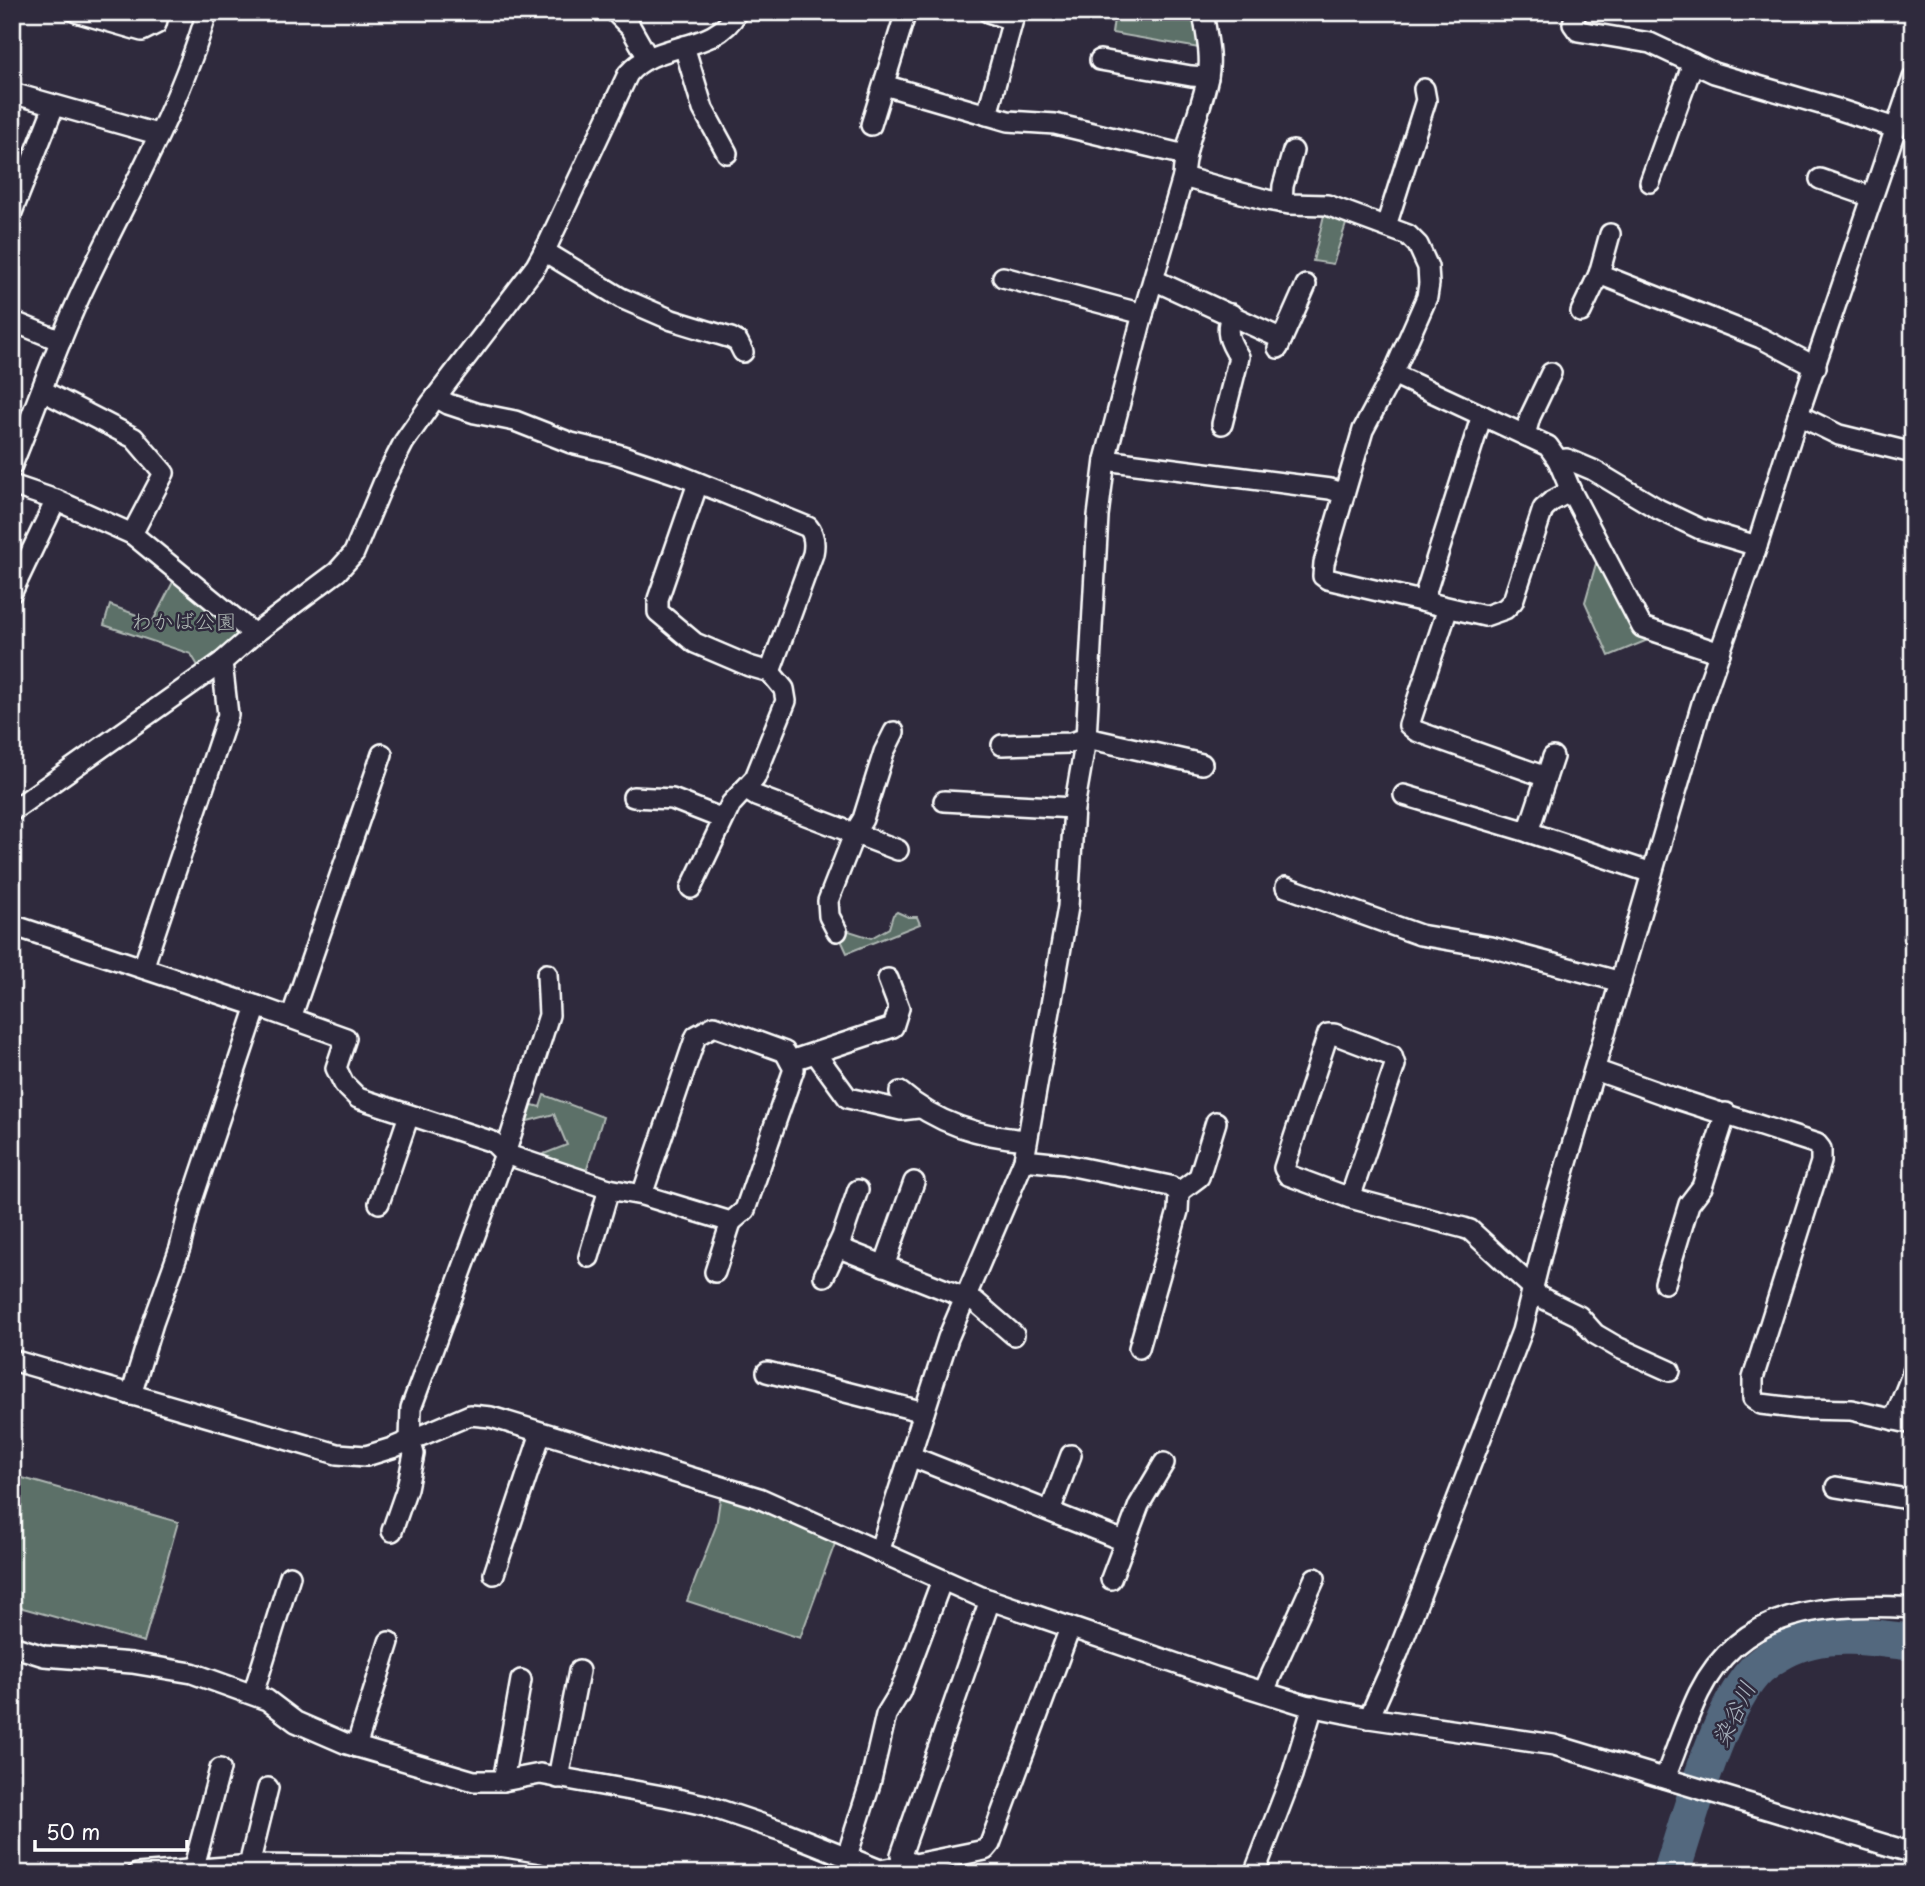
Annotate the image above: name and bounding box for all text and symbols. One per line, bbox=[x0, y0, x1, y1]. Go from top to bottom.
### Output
park label: わかば公園 bbox=[132, 604, 237, 636]
water label: 染谷川 bbox=[1702, 1675, 1764, 1752]
scale bar bbox=[35, 1809, 187, 1853]
text: 50 m bbox=[46, 1815, 100, 1847]

